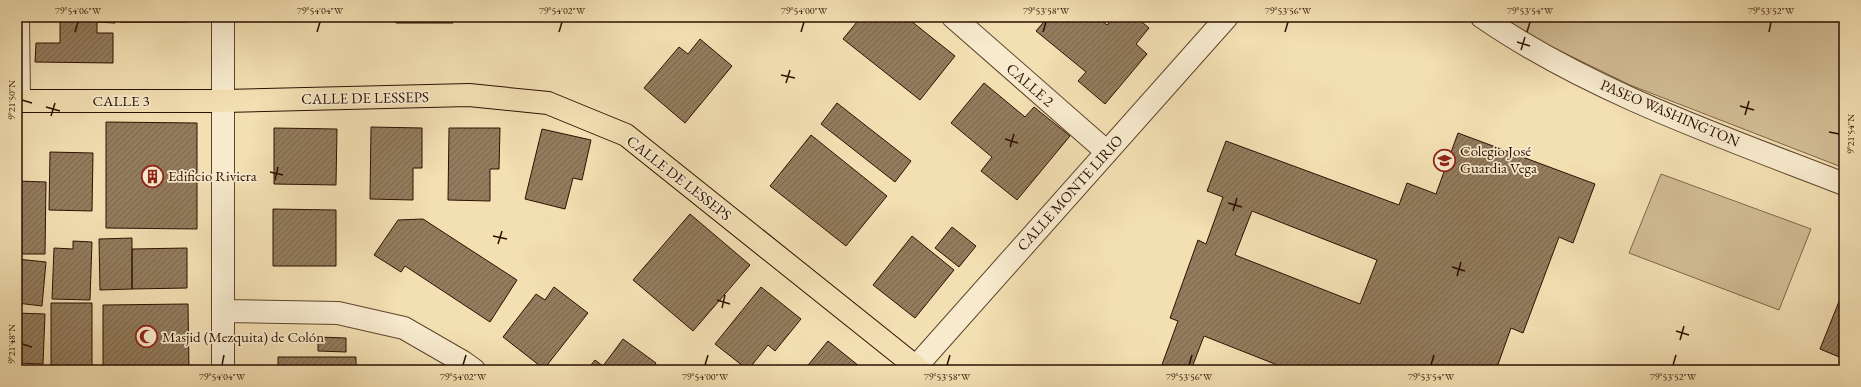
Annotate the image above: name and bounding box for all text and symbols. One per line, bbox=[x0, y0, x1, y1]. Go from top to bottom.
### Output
text: 79°54'06"W bbox=[55, 4, 102, 17]
text: 79°54'04"W bbox=[297, 4, 344, 17]
text: 79°54'02"W bbox=[539, 4, 586, 17]
text: 79°54'00"W bbox=[781, 4, 828, 17]
text: 79°53'58"W bbox=[1023, 4, 1070, 17]
text: 79°53'56"W bbox=[1265, 4, 1312, 17]
text: 79°53'54"W bbox=[1507, 4, 1554, 17]
text: 79°53'52"W bbox=[1748, 4, 1795, 17]
street label: CALLE 2 bbox=[1003, 59, 1059, 111]
street label: PASEO WASHINGTON bbox=[1598, 75, 1743, 151]
text: 9°21'50"N bbox=[5, 80, 18, 120]
street label: CALLE DE LESSEPS bbox=[301, 87, 429, 108]
street label: CALLE 3 bbox=[92, 91, 150, 110]
text: 9°21'54"N bbox=[1844, 114, 1857, 154]
street label: CALLE DE LESSEPS bbox=[623, 131, 735, 224]
street label: CALLE MONTE LIRIO bbox=[1013, 131, 1127, 255]
place label: Colegio José Guardia Vega bbox=[1460, 141, 1537, 177]
school or university icon: Colegio José Guardia Vega bbox=[1431, 147, 1457, 173]
building icon: Edificio Riviera bbox=[139, 163, 165, 189]
place label: Edificio Riviera bbox=[168, 166, 257, 185]
text: 9°21'48"N bbox=[5, 324, 18, 364]
mosque icon: Masjid (Mezquita) de Colón bbox=[133, 324, 159, 350]
place label: Masjid (Mezquita) de Colón bbox=[162, 327, 324, 346]
text: 79°54'04"W bbox=[199, 370, 246, 383]
text: 79°54'02"W bbox=[440, 370, 487, 383]
text: 79°54'00"W bbox=[682, 370, 729, 383]
text: 79°53'58"W bbox=[924, 370, 971, 383]
text: 79°53'56"W bbox=[1166, 370, 1213, 383]
text: 79°53'54"W bbox=[1408, 370, 1455, 383]
text: 79°53'52"W bbox=[1650, 370, 1697, 383]

